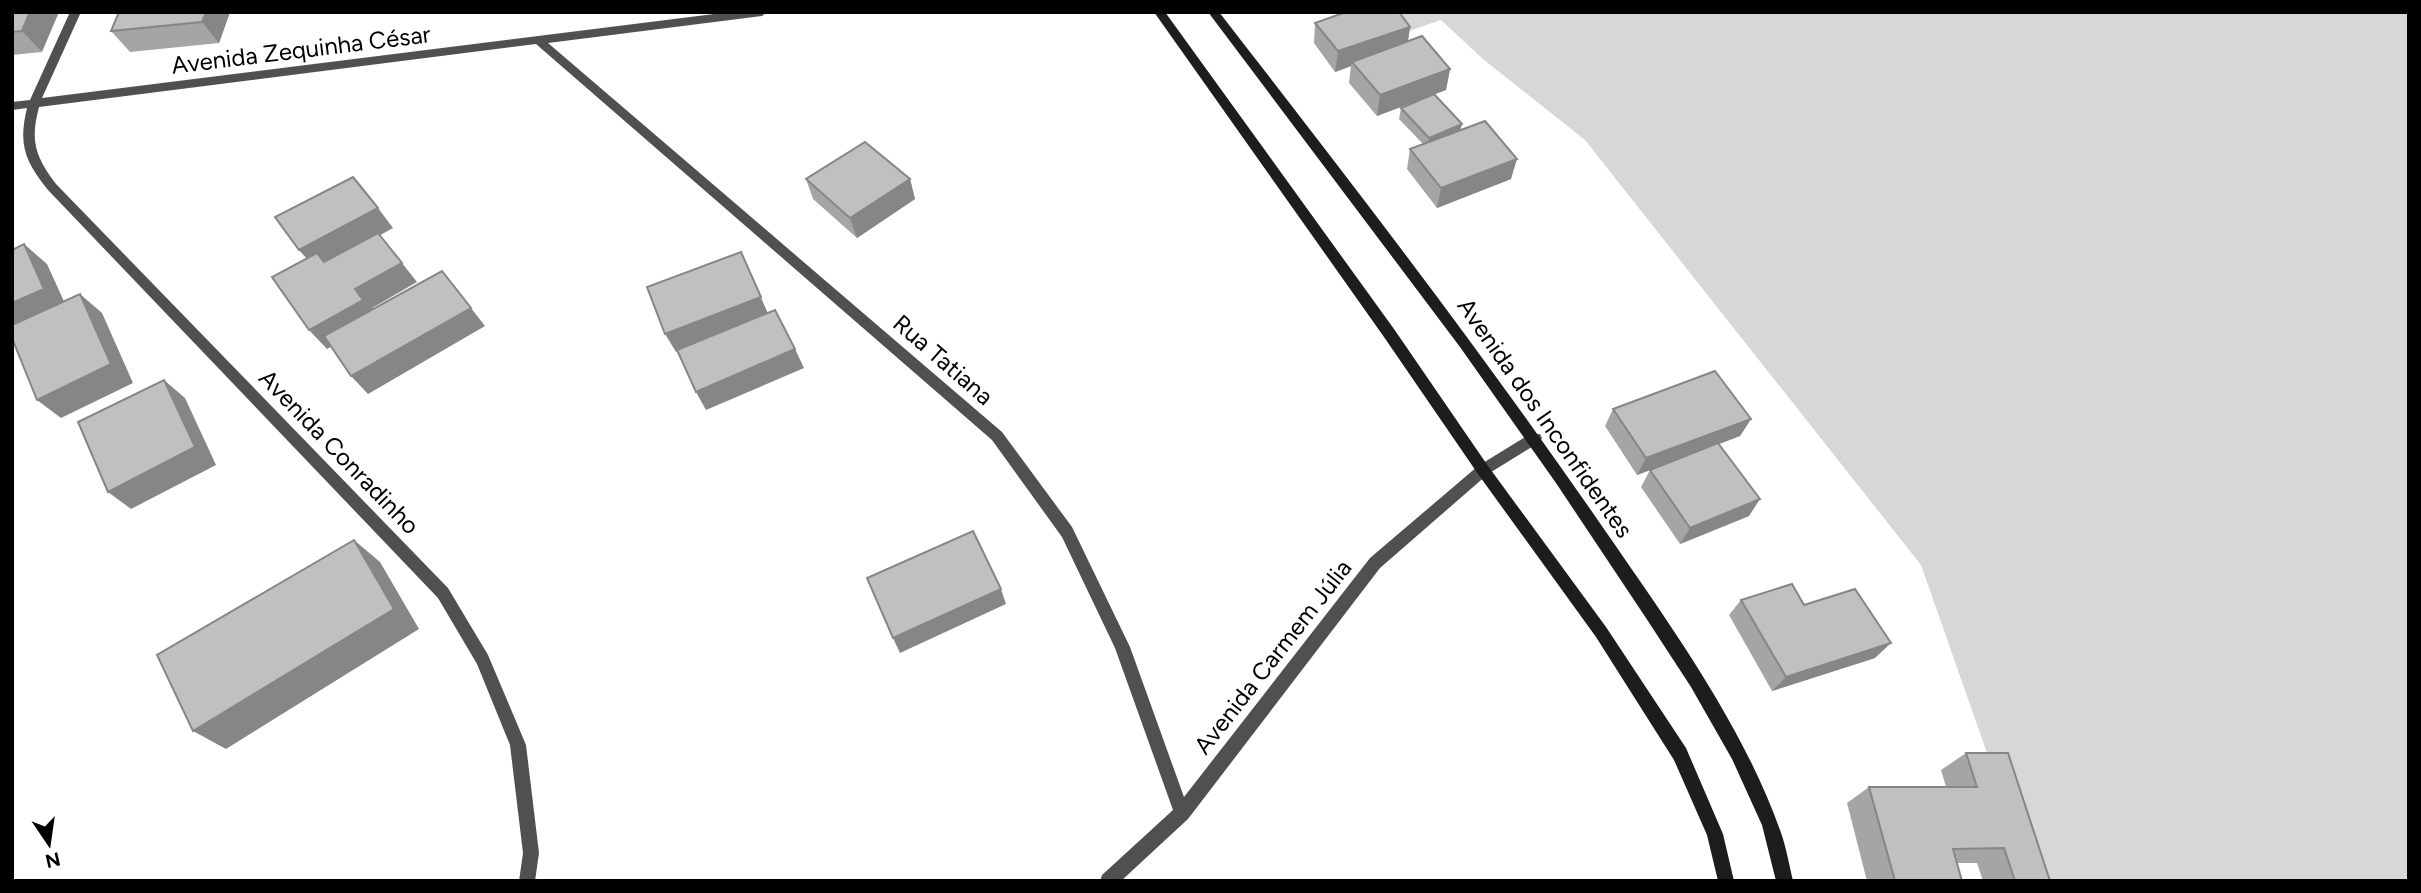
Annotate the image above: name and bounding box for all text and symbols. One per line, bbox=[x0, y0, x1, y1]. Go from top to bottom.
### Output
street label: Avenida Zequinha César bbox=[170, 19, 432, 80]
street label: Avenida dos Inconfidentes bbox=[1451, 292, 1639, 543]
street label: Rua Tatiana bbox=[887, 308, 999, 411]
street label: Avenida Conradinho bbox=[253, 363, 425, 540]
street label: Avenida Carmem Júlia bbox=[1188, 554, 1358, 760]
north arrow bbox=[14, 809, 84, 879]
text: N bbox=[43, 847, 62, 873]

